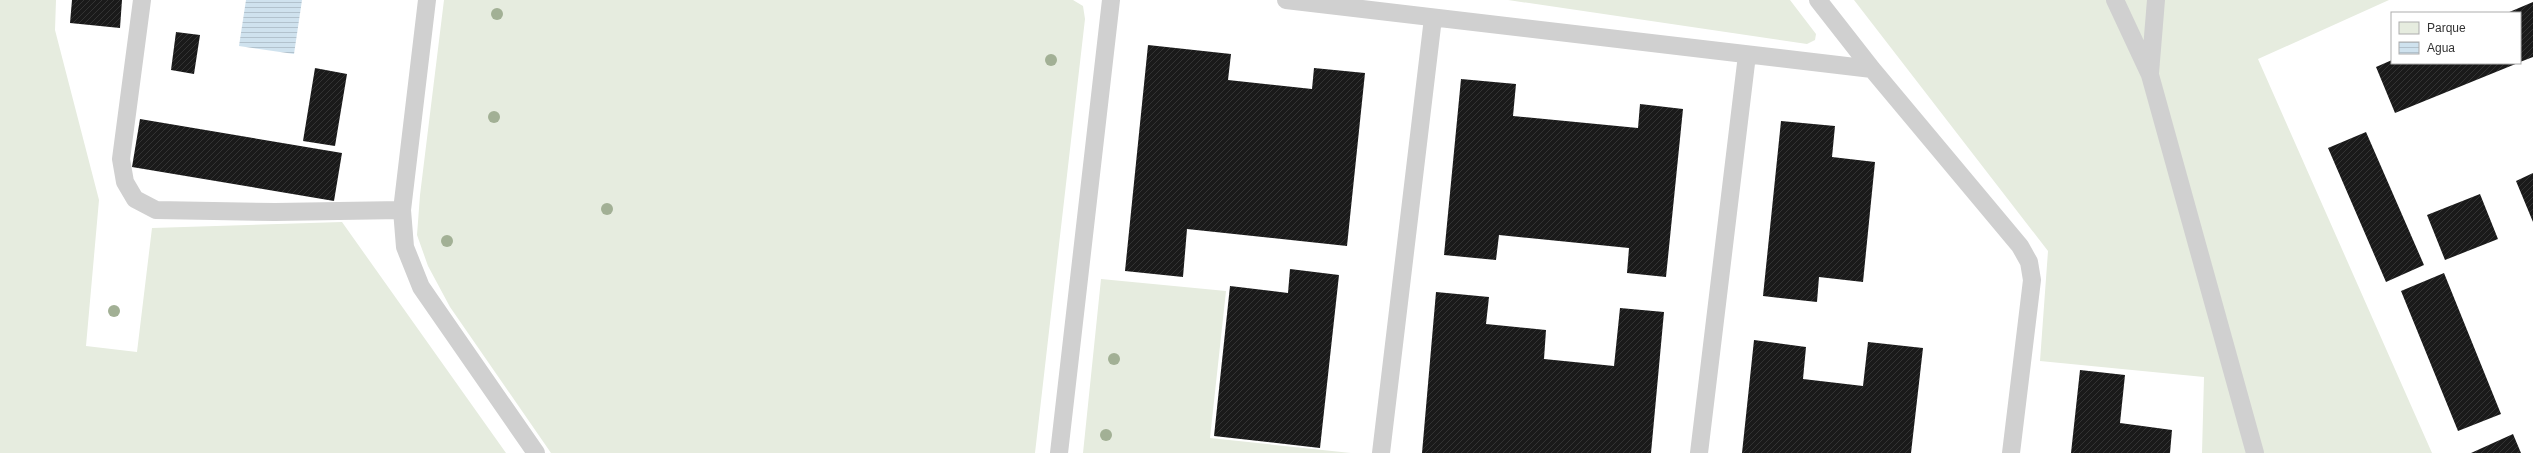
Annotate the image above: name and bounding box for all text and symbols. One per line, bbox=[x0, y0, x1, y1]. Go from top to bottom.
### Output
legend bbox=[2391, 12, 2521, 64]
text: Parque bbox=[2427, 21, 2466, 35]
text: Agua bbox=[2427, 41, 2455, 55]

